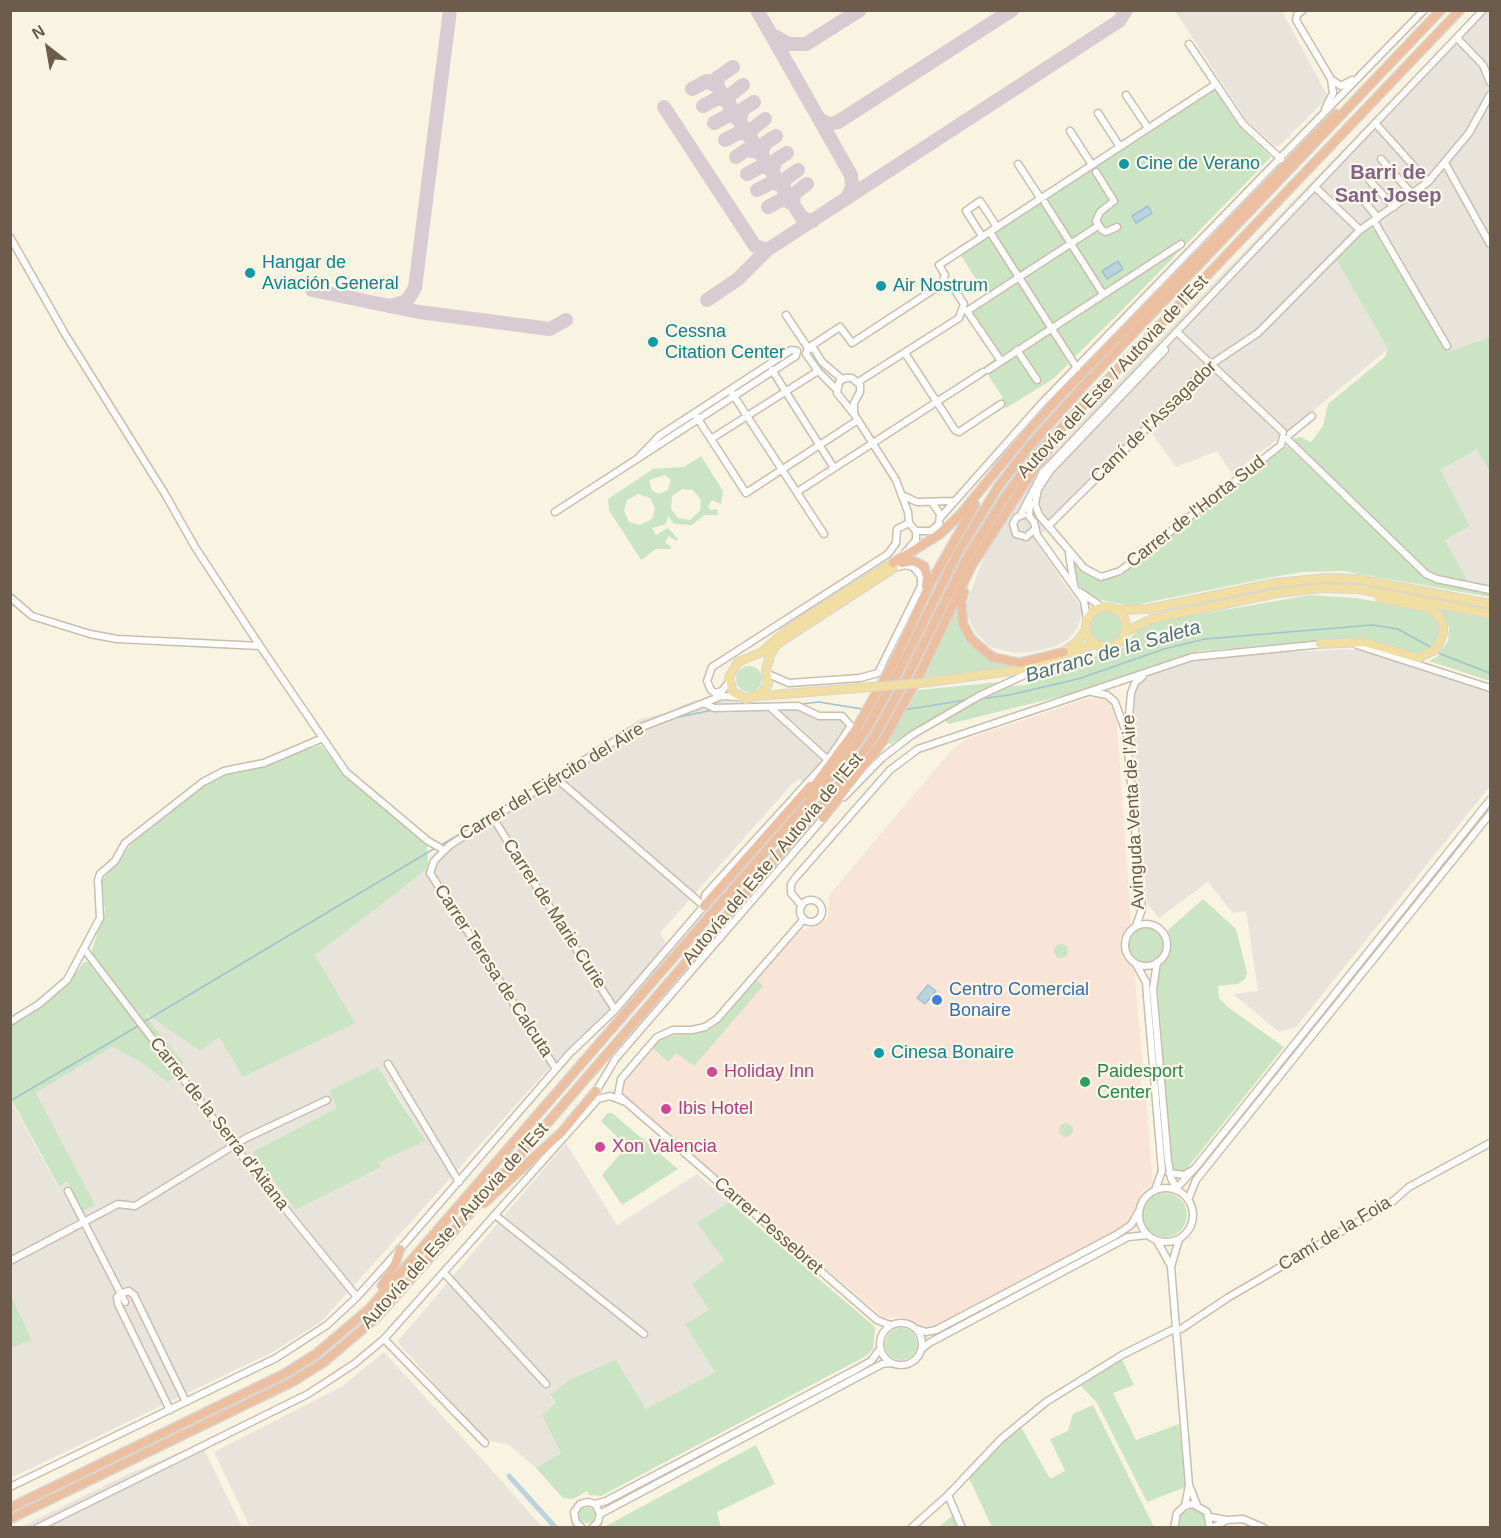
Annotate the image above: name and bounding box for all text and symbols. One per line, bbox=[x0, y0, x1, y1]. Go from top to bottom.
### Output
north arrow bbox=[18, 18, 78, 78]
text: N bbox=[29, 22, 48, 42]
place label: Cine de Verano bbox=[1136, 153, 1260, 175]
marker: Cine de Verano bbox=[1117, 157, 1131, 171]
district label: Barri de Sant Josep bbox=[1335, 161, 1441, 208]
place label: Hangar de Aviación General bbox=[262, 252, 399, 294]
marker: Hangar de Aviación General bbox=[243, 266, 257, 280]
street label: Autovía del Este / Autovia de l'Est bbox=[1013, 271, 1213, 483]
place label: Air Nostrum bbox=[893, 275, 988, 297]
marker: Air Nostrum bbox=[874, 279, 888, 293]
place label: Cessna Citation Center bbox=[665, 321, 785, 364]
marker: Cessna Citation Center bbox=[646, 335, 660, 349]
street label: Camí de l'Assagador bbox=[1087, 356, 1221, 488]
street label: Carrer de l'Horta Sud bbox=[1123, 451, 1269, 573]
water label: Barranc de la Saleta bbox=[1023, 615, 1203, 689]
street label: Avinguda Venta de l'Aire bbox=[1118, 714, 1150, 910]
street label: Carrer del Ejército del Aire bbox=[456, 718, 648, 846]
street label: Autovía del Este / Autovia de l'Est bbox=[678, 749, 868, 969]
street label: Carrer de Marie Curie bbox=[498, 835, 610, 993]
street label: Carrer Teresa de Calcuta bbox=[429, 881, 557, 1061]
place label: Centro Comercial Bonaire bbox=[949, 979, 1089, 1022]
marker: Centro Comercial Bonaire bbox=[930, 993, 944, 1007]
street label: Carrer de la Serra d'Aitana bbox=[145, 1033, 293, 1215]
place label: Cinesa Bonaire bbox=[891, 1042, 1014, 1064]
marker: Cinesa Bonaire bbox=[872, 1046, 886, 1060]
place label: Holiday Inn bbox=[724, 1061, 814, 1083]
place label: Paidesport Center bbox=[1097, 1061, 1183, 1104]
marker: Holiday Inn bbox=[705, 1065, 719, 1079]
marker: Paidesport Center bbox=[1078, 1075, 1092, 1089]
place label: Ibis Hotel bbox=[678, 1098, 753, 1120]
marker: Ibis Hotel bbox=[659, 1102, 673, 1116]
street label: Autovía del Este / Autovia de l'Est bbox=[357, 1119, 553, 1333]
place label: Xon Valencia bbox=[612, 1136, 717, 1158]
marker: Xon Valencia bbox=[593, 1140, 607, 1154]
street label: Carrer Pessebret bbox=[709, 1173, 827, 1279]
street label: Camí de la Foia bbox=[1275, 1192, 1395, 1276]

